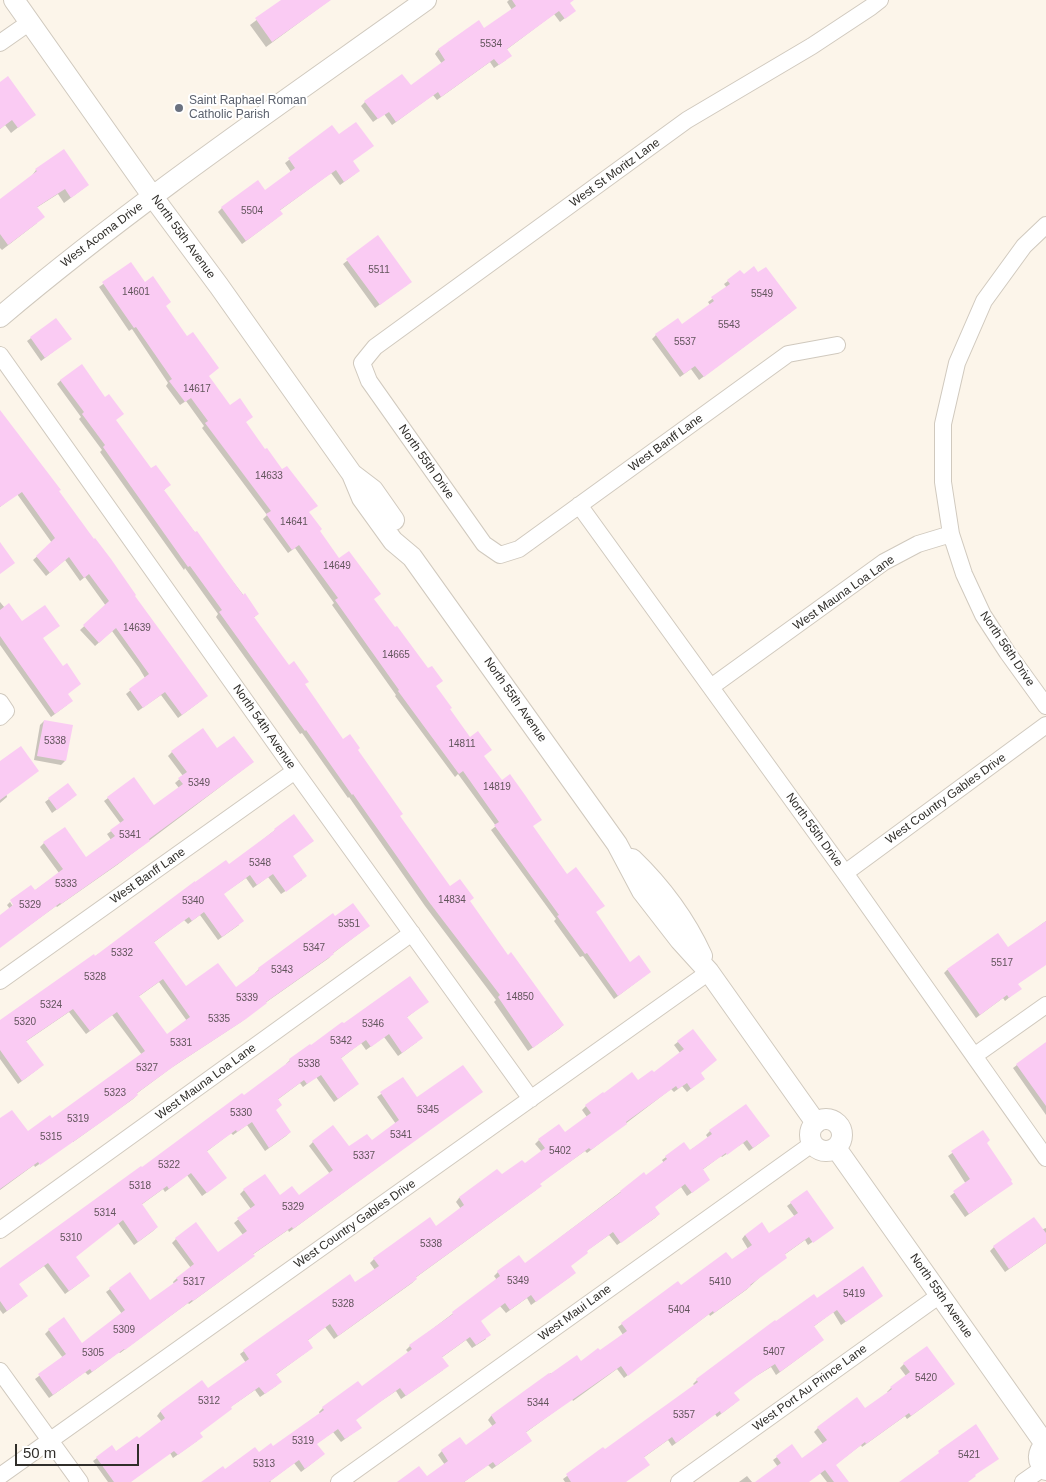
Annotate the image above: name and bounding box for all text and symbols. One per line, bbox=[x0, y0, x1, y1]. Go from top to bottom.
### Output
house number: 5534 bbox=[480, 38, 502, 50]
place label: Saint Raphael Roman Catholic Parish bbox=[189, 94, 306, 122]
marker: Saint Raphael Roman Catholic Parish bbox=[173, 102, 185, 114]
street label: West St Moritz Lane bbox=[567, 135, 663, 211]
street label: North 55th Avenue bbox=[148, 192, 218, 282]
street label: West Acoma Drive bbox=[58, 199, 146, 271]
house number: 5504 bbox=[241, 205, 263, 217]
house number: 5511 bbox=[368, 264, 390, 276]
house number: 14601 bbox=[122, 286, 150, 298]
house number: 5549 bbox=[751, 288, 773, 300]
house number: 5543 bbox=[718, 319, 740, 331]
house number: 5537 bbox=[674, 336, 696, 348]
house number: 14617 bbox=[183, 383, 211, 395]
street label: West Banff Lane bbox=[626, 411, 706, 475]
street label: North 55th Drive bbox=[395, 422, 457, 502]
house number: 14633 bbox=[255, 470, 283, 482]
house number: 14641 bbox=[280, 516, 308, 528]
street label: West Mauna Loa Lane bbox=[791, 553, 897, 633]
house number: 14649 bbox=[323, 560, 351, 572]
street label: North 56th Drive bbox=[977, 609, 1037, 689]
house number: 14639 bbox=[123, 622, 151, 634]
house number: 14665 bbox=[382, 649, 410, 661]
street label: North 55th Avenue bbox=[480, 655, 550, 745]
street label: North 54th Avenue bbox=[229, 682, 299, 772]
house number: 5338 bbox=[44, 735, 66, 747]
house number: 14811 bbox=[448, 738, 476, 750]
street label: West Country Gables Drive bbox=[883, 751, 1009, 847]
house number: 5349 bbox=[188, 777, 210, 789]
house number: 14819 bbox=[483, 781, 511, 793]
street label: North 55th Drive bbox=[782, 790, 846, 870]
house number: 5341 bbox=[119, 829, 141, 841]
street label: West Banff Lane bbox=[108, 845, 188, 907]
house number: 5348 bbox=[249, 857, 271, 869]
house number: 5333 bbox=[55, 878, 77, 890]
house number: 14834 bbox=[438, 894, 466, 906]
house number: 5340 bbox=[182, 895, 204, 907]
house number: 5329 bbox=[19, 899, 41, 911]
house number: 5351 bbox=[338, 918, 360, 930]
house number: 5347 bbox=[303, 942, 325, 954]
house number: 5332 bbox=[111, 947, 133, 959]
house number: 5517 bbox=[991, 957, 1013, 969]
house number: 5343 bbox=[271, 964, 293, 976]
house number: 5328 bbox=[84, 971, 106, 983]
house number: 14850 bbox=[506, 991, 534, 1003]
house number: 5339 bbox=[236, 992, 258, 1004]
house number: 5324 bbox=[40, 999, 62, 1011]
house number: 5335 bbox=[208, 1013, 230, 1025]
house number: 5320 bbox=[14, 1016, 36, 1028]
house number: 5346 bbox=[362, 1018, 384, 1030]
house number: 5342 bbox=[330, 1035, 352, 1047]
house number: 5331 bbox=[170, 1037, 192, 1049]
street label: West Mauna Loa Lane bbox=[153, 1041, 259, 1123]
house number: 5338 bbox=[298, 1058, 320, 1070]
house number: 5327 bbox=[136, 1062, 158, 1074]
house number: 5323 bbox=[104, 1087, 126, 1099]
house number: 5345 bbox=[417, 1104, 439, 1116]
house number: 5330 bbox=[230, 1107, 252, 1119]
house number: 5319 bbox=[67, 1113, 89, 1125]
house number: 5341 bbox=[390, 1129, 412, 1141]
house number: 5315 bbox=[40, 1131, 62, 1143]
house number: 5402 bbox=[549, 1145, 571, 1157]
house number: 5337 bbox=[353, 1150, 375, 1162]
house number: 5322 bbox=[158, 1159, 180, 1171]
street label: West Country Gables Drive bbox=[291, 1176, 419, 1272]
house number: 5318 bbox=[129, 1180, 151, 1192]
house number: 5329 bbox=[282, 1201, 304, 1213]
house number: 5314 bbox=[94, 1207, 116, 1219]
house number: 5310 bbox=[60, 1232, 82, 1244]
house number: 5338 bbox=[420, 1238, 442, 1250]
street label: North 55th Avenue bbox=[906, 1251, 976, 1341]
house number: 5349 bbox=[507, 1275, 529, 1287]
house number: 5317 bbox=[183, 1276, 205, 1288]
house number: 5410 bbox=[709, 1276, 731, 1288]
street label: West Maui Lane bbox=[536, 1282, 614, 1344]
house number: 5419 bbox=[843, 1288, 865, 1300]
house number: 5328 bbox=[332, 1298, 354, 1310]
house number: 5404 bbox=[668, 1304, 690, 1316]
house number: 5309 bbox=[113, 1324, 135, 1336]
street label: West Port Au Prince Lane bbox=[750, 1342, 870, 1434]
house number: 5407 bbox=[763, 1346, 785, 1358]
house number: 5305 bbox=[82, 1347, 104, 1359]
house number: 5420 bbox=[915, 1372, 937, 1384]
house number: 5312 bbox=[198, 1395, 220, 1407]
house number: 5344 bbox=[527, 1397, 549, 1409]
house number: 5357 bbox=[673, 1409, 695, 1421]
scale bar bbox=[18, 1434, 141, 1466]
house number: 5319 bbox=[292, 1435, 314, 1447]
text: 50 m bbox=[23, 1444, 56, 1461]
house number: 5421 bbox=[958, 1449, 980, 1461]
house number: 5313 bbox=[253, 1458, 275, 1470]

